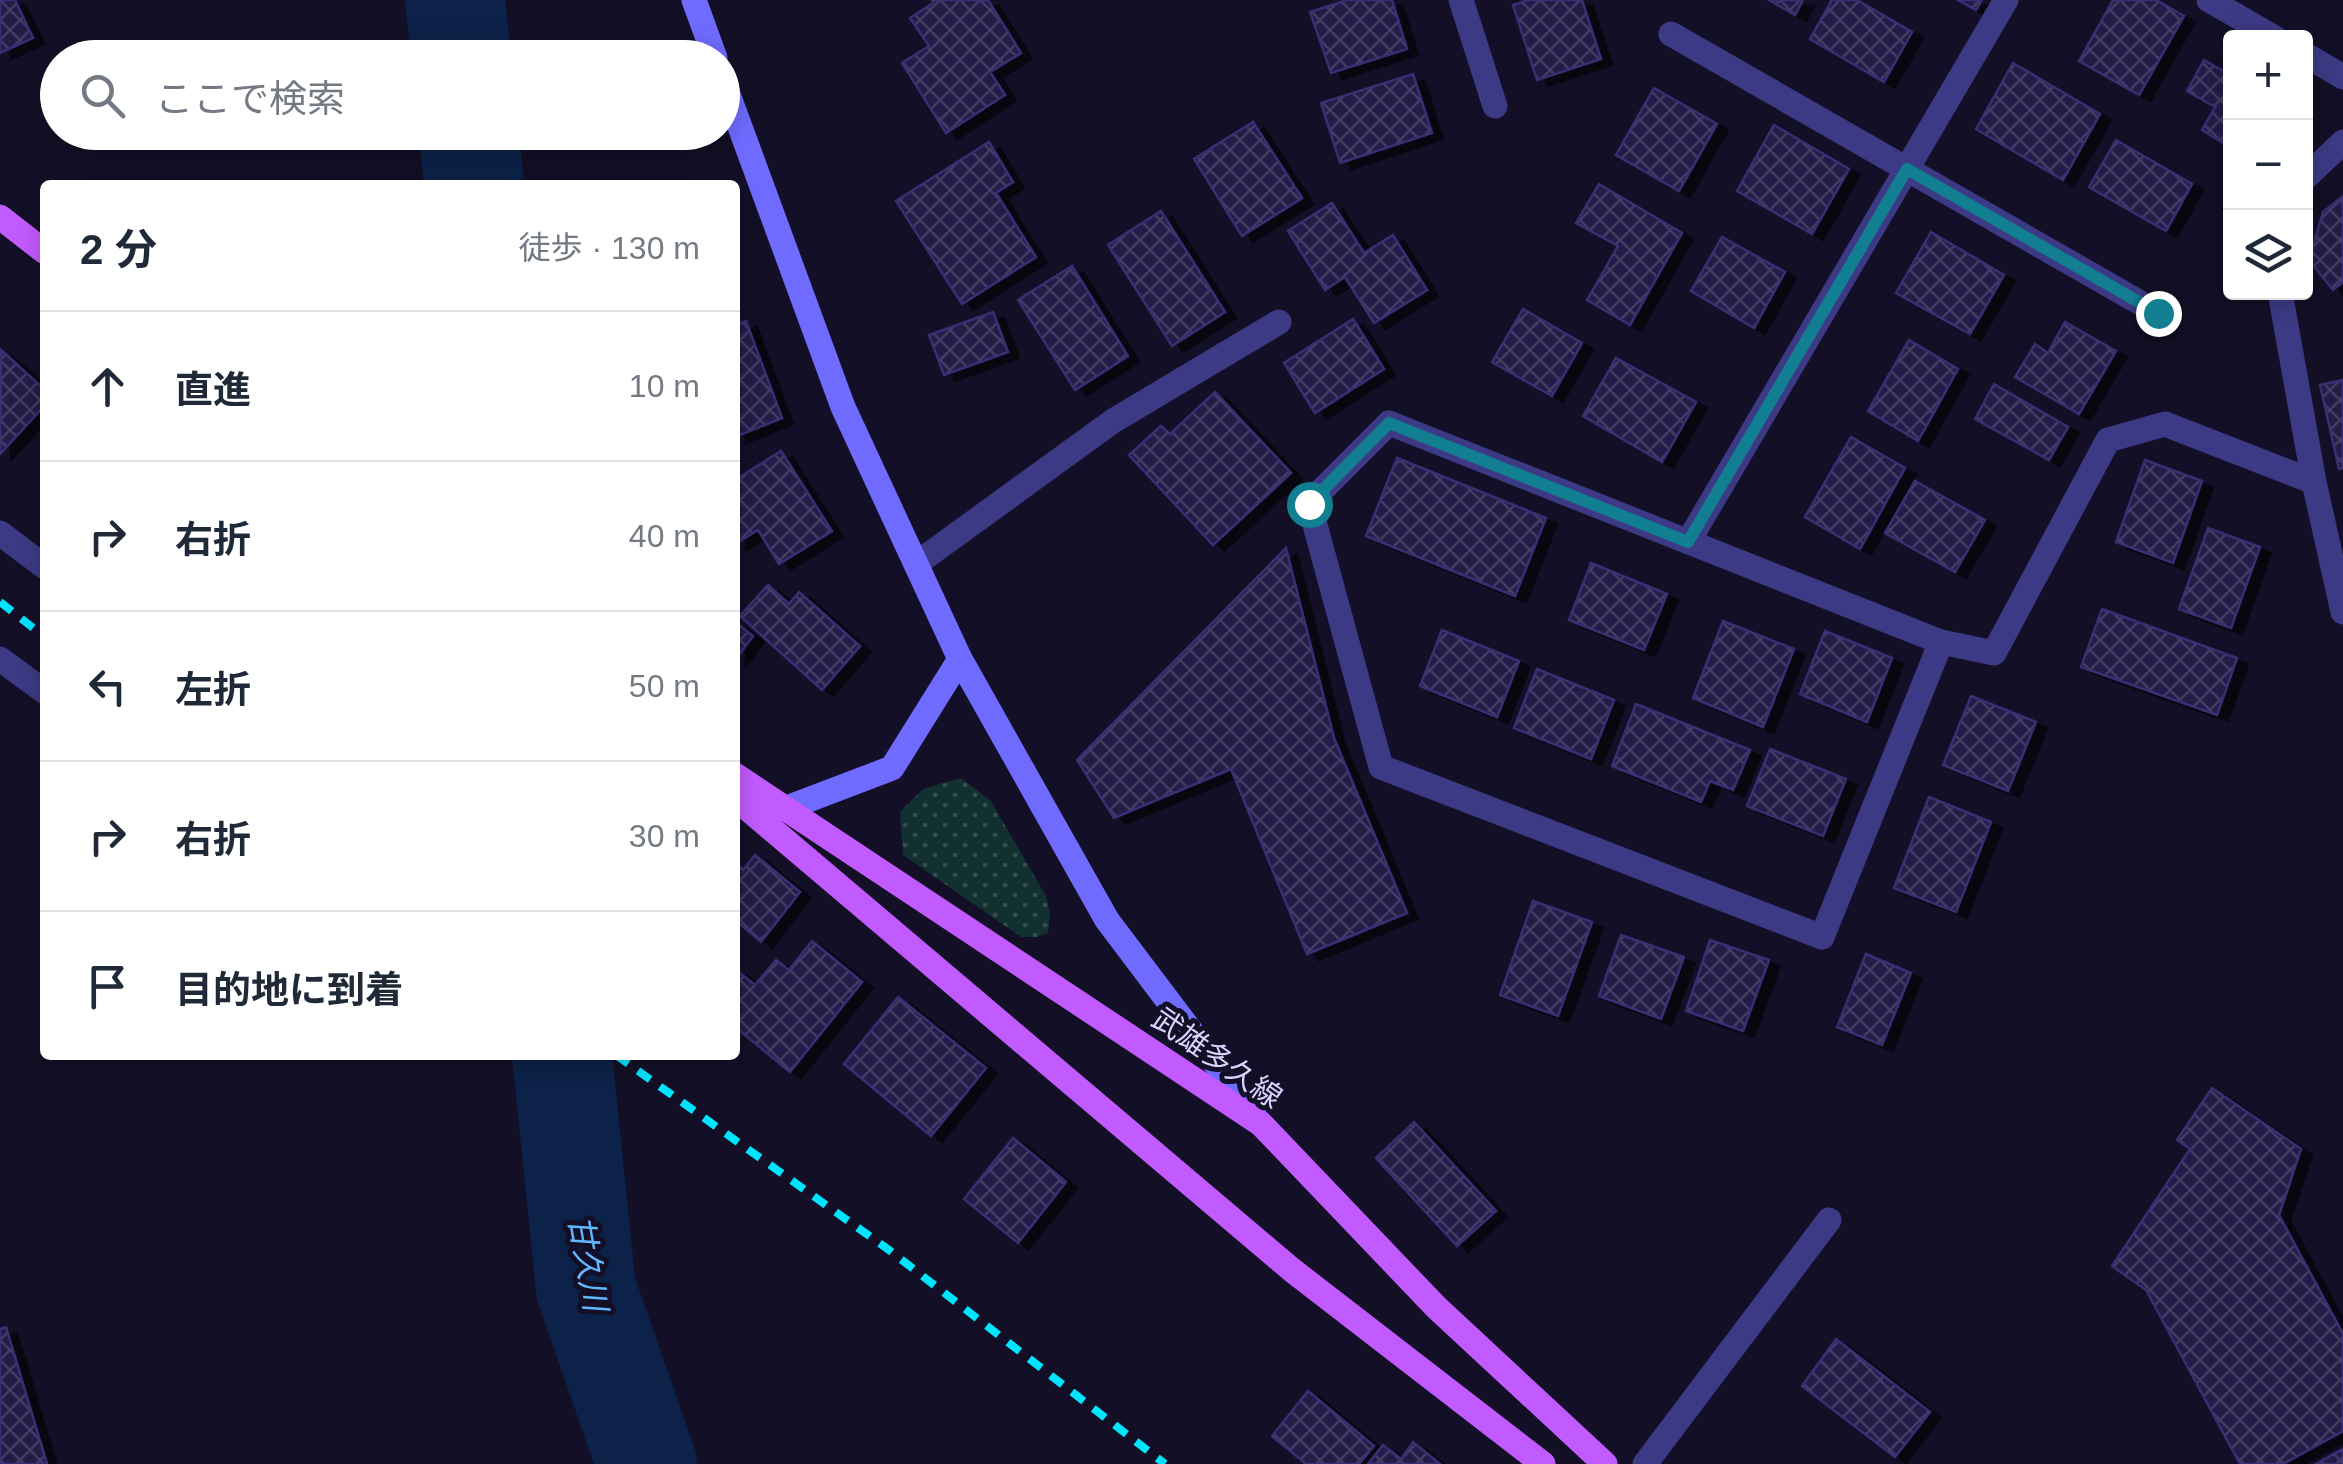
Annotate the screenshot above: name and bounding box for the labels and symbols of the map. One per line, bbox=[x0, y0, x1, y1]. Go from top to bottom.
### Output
route end bbox=[2136, 291, 2182, 337]
route start bbox=[1287, 482, 1333, 528]
street label: 武雄多久線 bbox=[1146, 1001, 1288, 1114]
water label: 甘久川 bbox=[562, 1213, 615, 1316]

